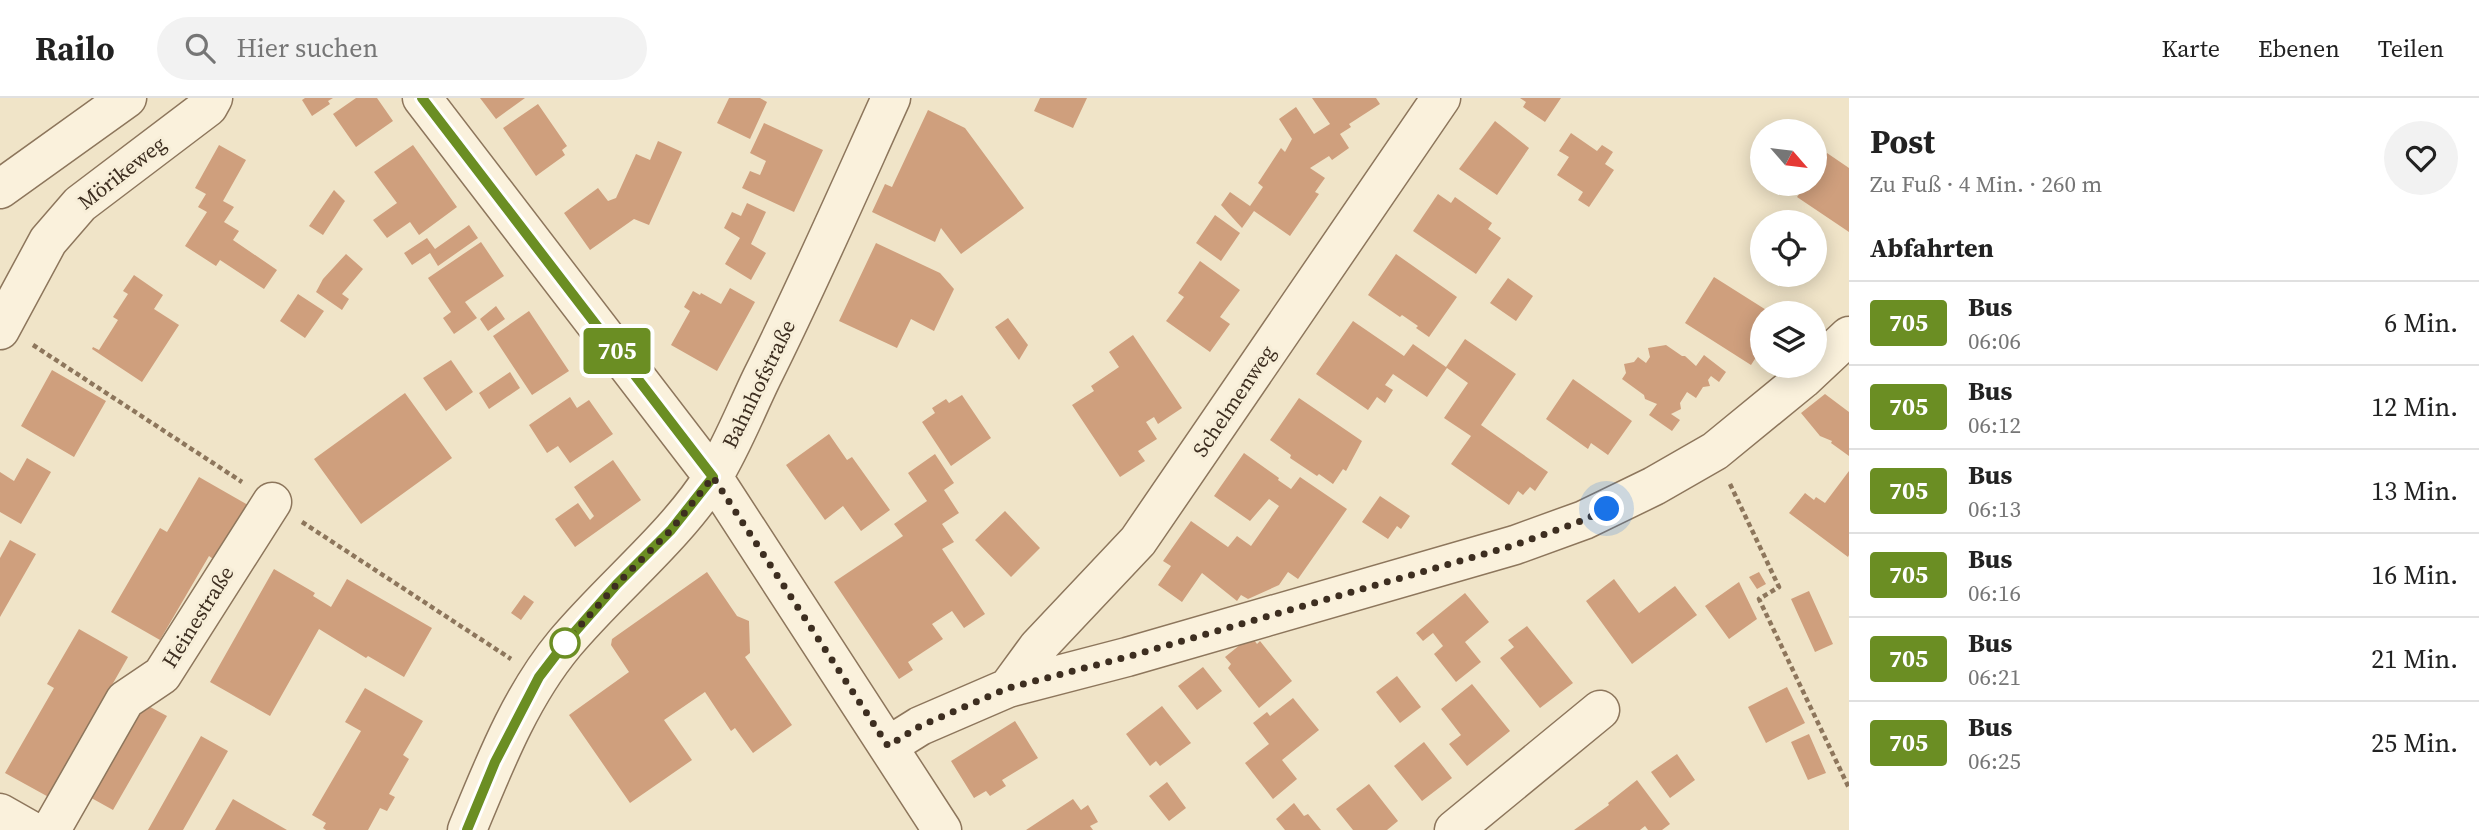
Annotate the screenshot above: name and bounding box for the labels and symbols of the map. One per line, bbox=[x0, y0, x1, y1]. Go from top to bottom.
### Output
north arrow bbox=[1750, 119, 1827, 196]
street label: Mörikeweg bbox=[72, 129, 172, 216]
street label: Bahnhofstraße bbox=[715, 315, 802, 453]
line badge: 705 bbox=[577, 328, 657, 374]
street label: Schelmenweg bbox=[1185, 339, 1282, 462]
your location bbox=[1589, 491, 1624, 526]
street label: Heinestraße bbox=[155, 560, 240, 673]
unlabelled marker bbox=[550, 628, 580, 658]

